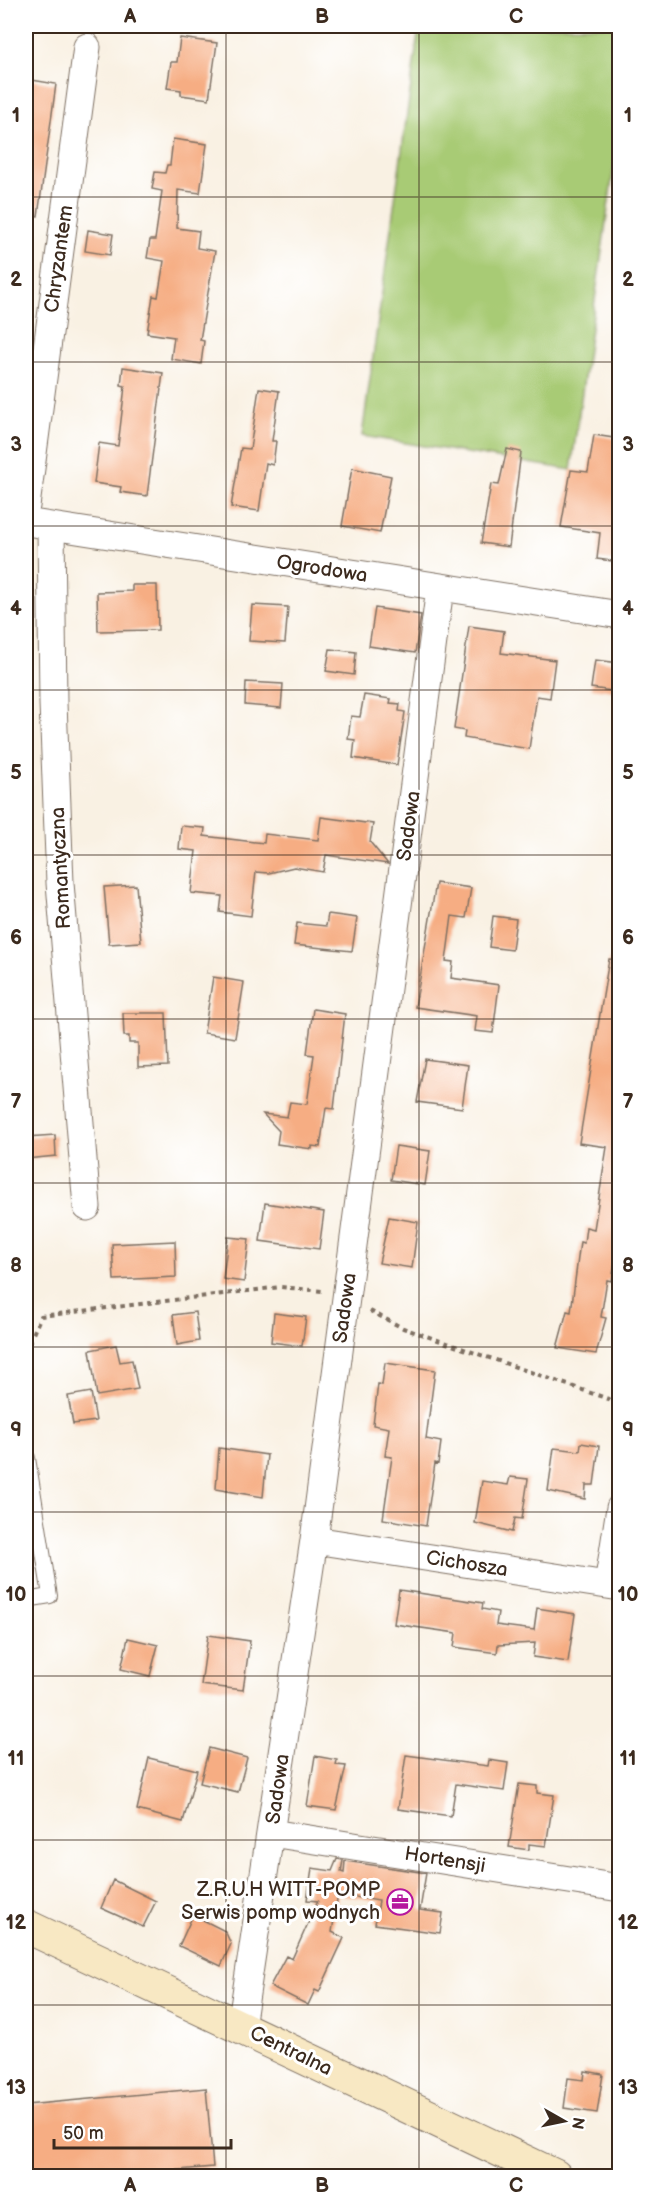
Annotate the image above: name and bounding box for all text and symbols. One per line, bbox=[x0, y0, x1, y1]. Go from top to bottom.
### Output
text: A bbox=[123, 5, 137, 29]
text: B bbox=[315, 5, 329, 29]
text: C bbox=[509, 5, 523, 29]
text: 1 bbox=[12, 104, 20, 128]
text: 1 bbox=[624, 104, 632, 128]
street label: Chryzantem bbox=[40, 204, 78, 314]
text: 2 bbox=[10, 268, 22, 292]
text: 2 bbox=[622, 268, 634, 292]
text: 3 bbox=[10, 433, 22, 457]
text: 3 bbox=[622, 433, 634, 457]
street label: Ogrodowa bbox=[275, 550, 369, 588]
text: 4 bbox=[10, 597, 22, 621]
text: 4 bbox=[622, 597, 634, 621]
text: 5 bbox=[10, 761, 22, 785]
text: 5 bbox=[622, 761, 634, 785]
street label: Sadowa bbox=[392, 789, 426, 863]
street label: Romantyczna bbox=[46, 806, 76, 930]
text: 6 bbox=[10, 926, 22, 950]
text: 6 bbox=[622, 926, 634, 950]
text: 7 bbox=[10, 1090, 22, 1114]
text: 7 bbox=[622, 1090, 634, 1114]
text: 8 bbox=[10, 1254, 22, 1278]
text: 8 bbox=[622, 1254, 634, 1278]
street label: Sadowa bbox=[328, 1271, 362, 1345]
text: 9 bbox=[10, 1418, 22, 1442]
text: 9 bbox=[622, 1418, 634, 1442]
street label: Cichosza bbox=[424, 1546, 510, 1582]
text: 10 bbox=[6, 1583, 26, 1607]
text: 10 bbox=[618, 1583, 638, 1607]
text: 11 bbox=[8, 1747, 24, 1771]
text: 11 bbox=[620, 1747, 636, 1771]
street label: Sadowa bbox=[261, 1752, 295, 1826]
street label: Hortensji bbox=[403, 1842, 487, 1878]
place label: Z.R.U.H WITT-POMP Serwis pomp wodnych bbox=[181, 1878, 380, 1925]
office icon: Z.R.U.H WITT-POMP Serwis pomp wodnych bbox=[385, 1887, 415, 1917]
text: 12 bbox=[6, 1911, 26, 1935]
text: 12 bbox=[618, 1911, 638, 1935]
street label: Centralna bbox=[246, 2021, 336, 2081]
text: 13 bbox=[6, 2076, 26, 2100]
text: 13 bbox=[618, 2076, 638, 2100]
north arrow bbox=[534, 2091, 594, 2151]
scale bar bbox=[54, 2112, 231, 2150]
text: N bbox=[567, 2116, 588, 2131]
text: 50 m bbox=[63, 2123, 104, 2144]
text: A bbox=[123, 2174, 137, 2198]
text: B bbox=[315, 2174, 329, 2198]
text: C bbox=[509, 2174, 523, 2198]

